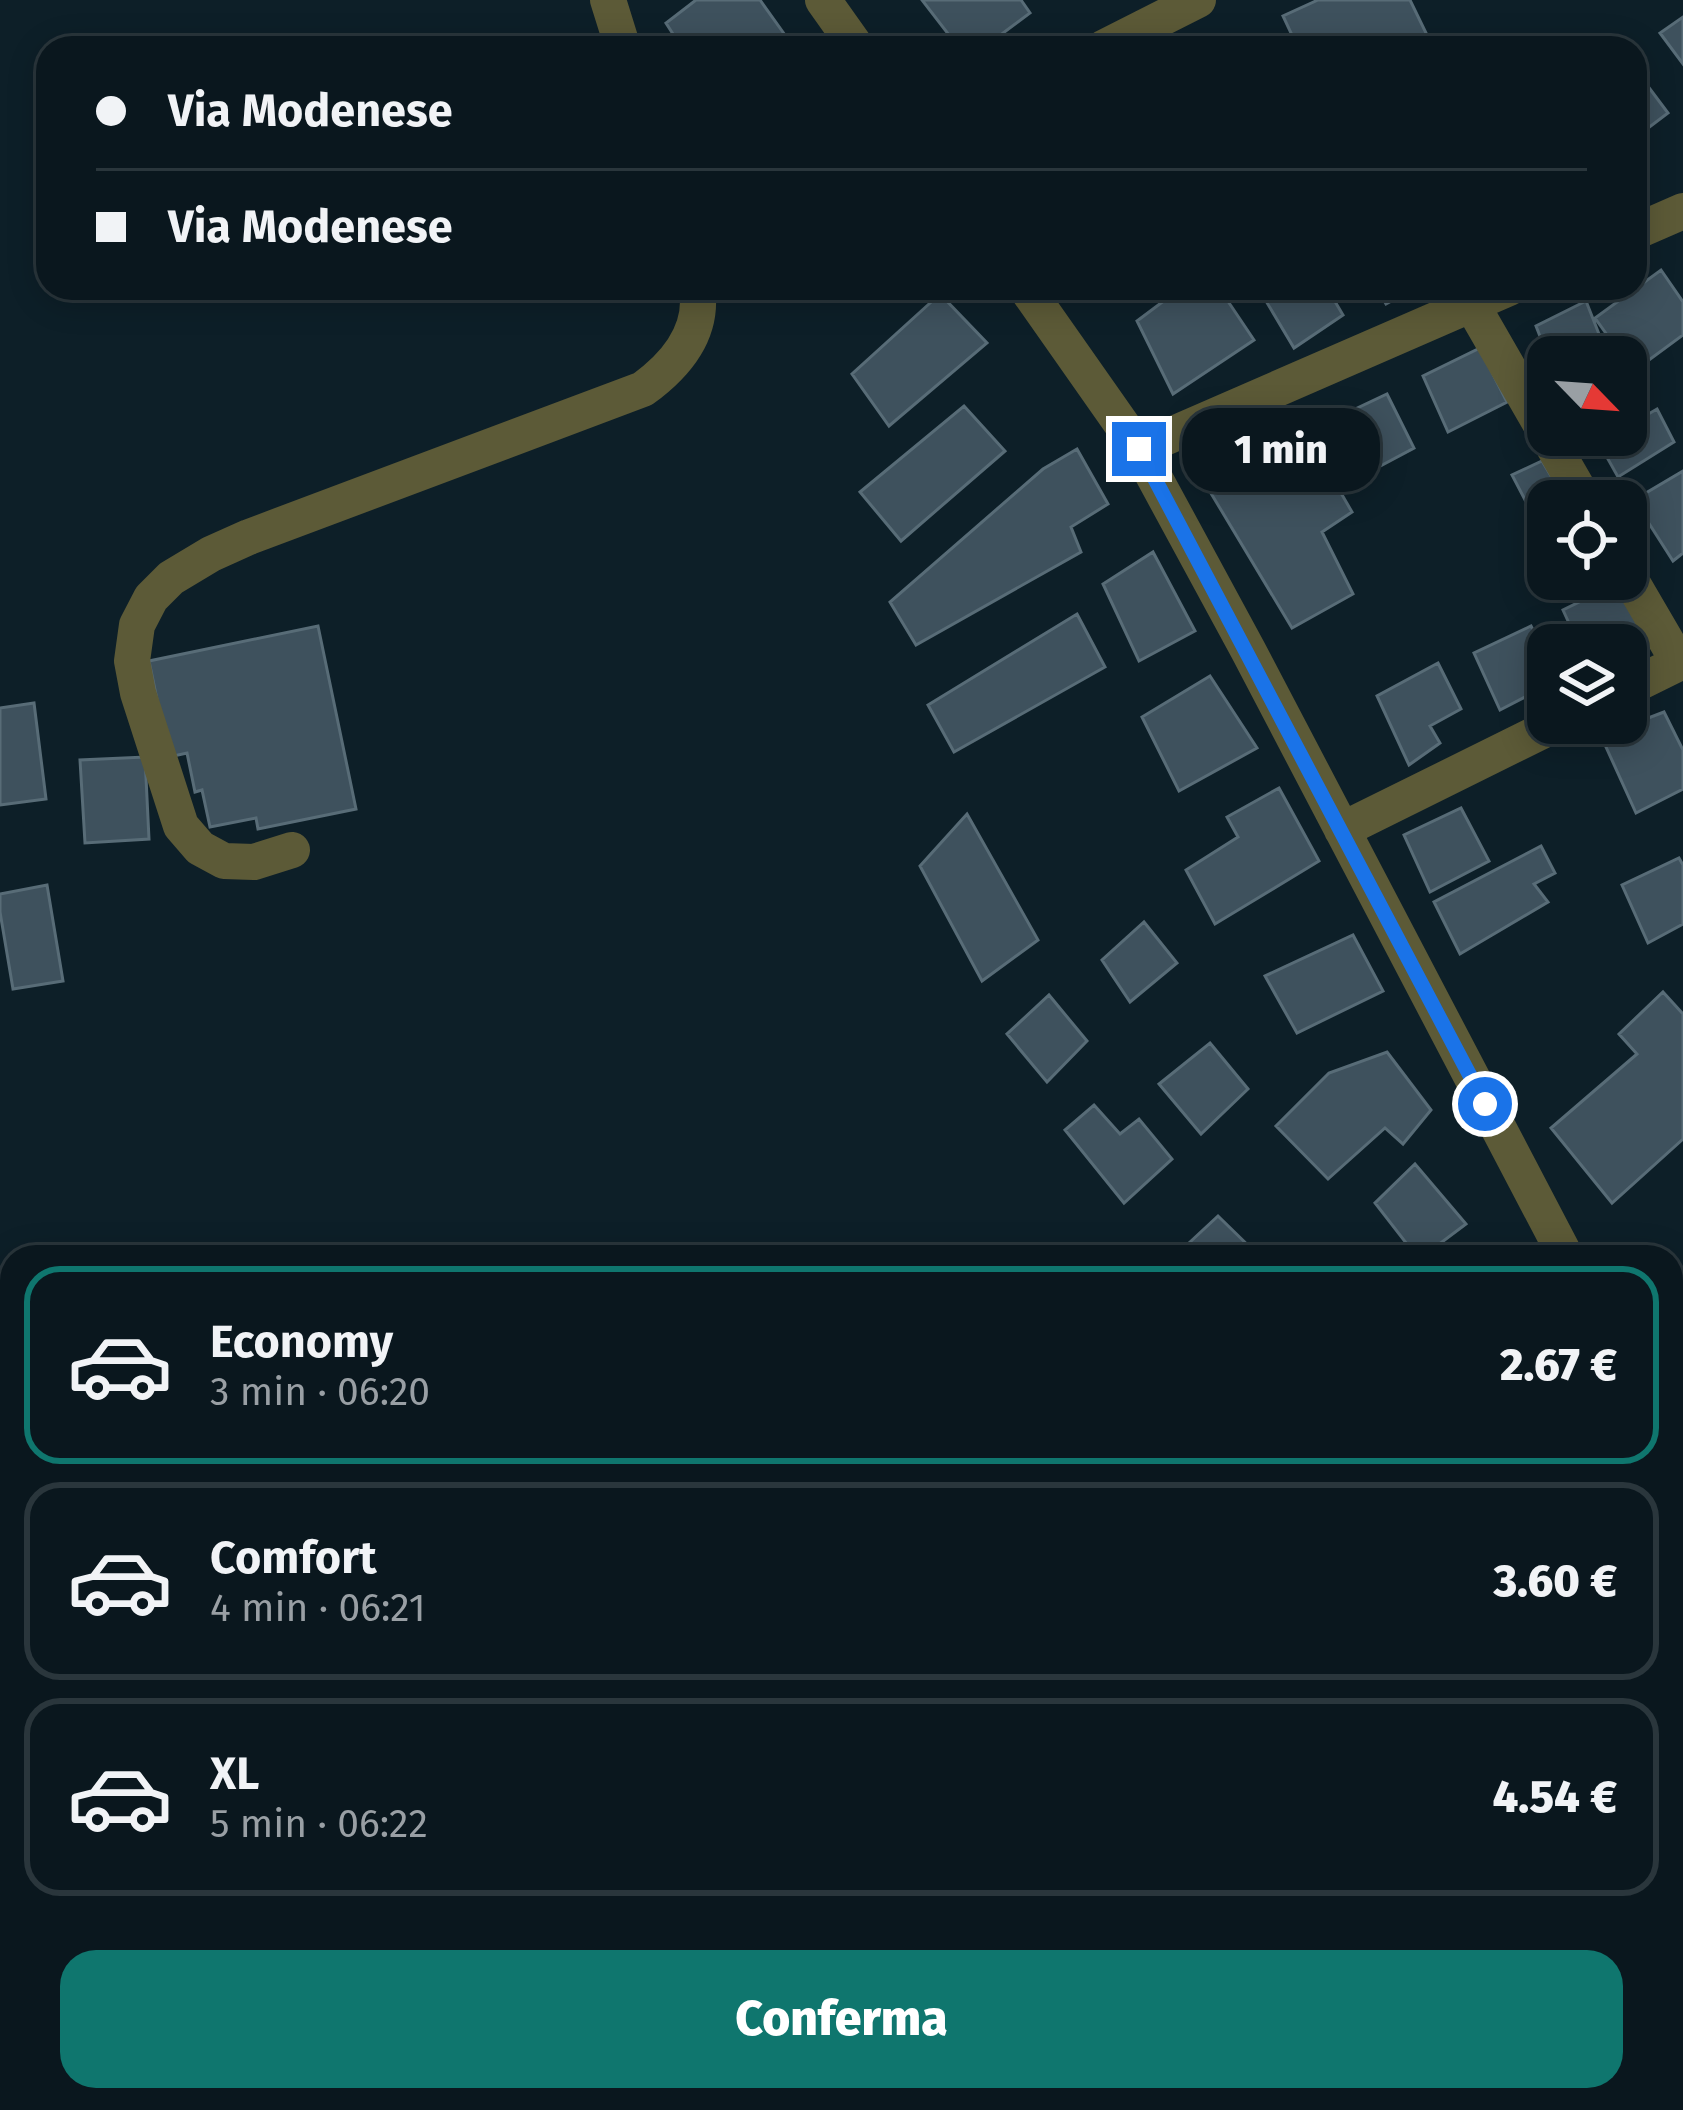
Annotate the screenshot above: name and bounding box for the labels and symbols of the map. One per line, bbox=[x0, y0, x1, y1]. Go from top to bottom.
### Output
north arrow bbox=[1527, 336, 1647, 456]
callout: 1 min bbox=[1181, 407, 1379, 491]
route end bbox=[1112, 422, 1166, 476]
route start bbox=[1458, 1077, 1512, 1131]

